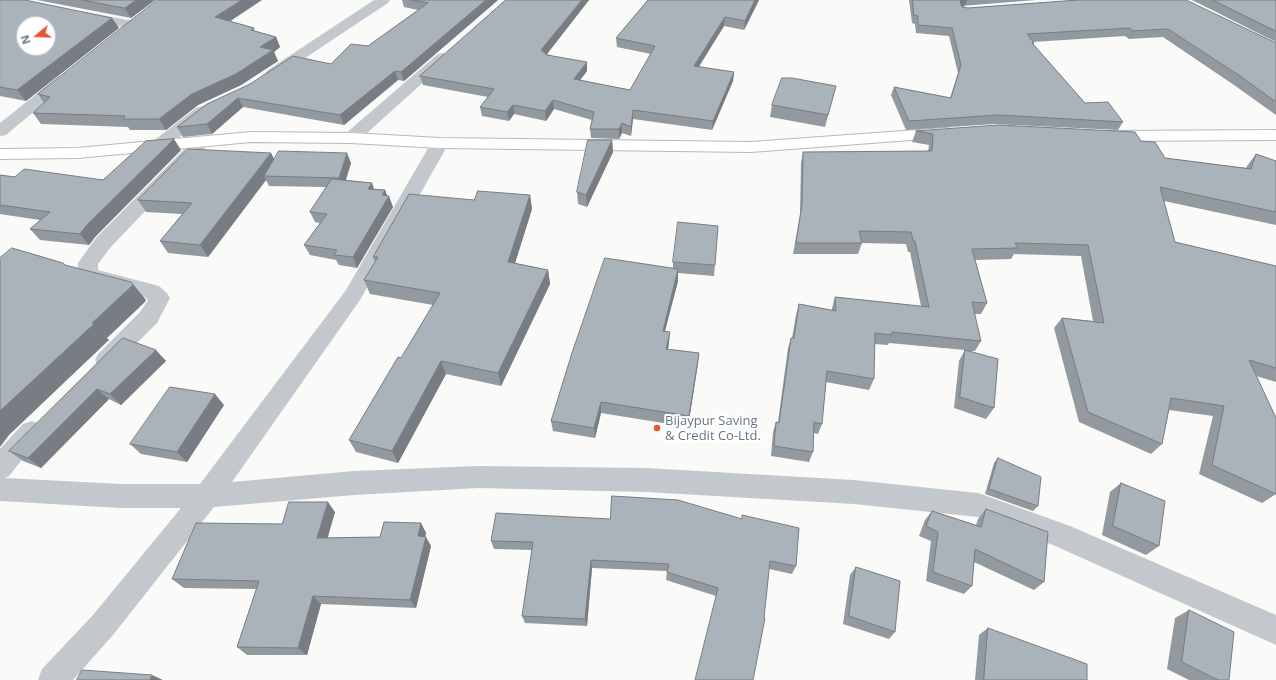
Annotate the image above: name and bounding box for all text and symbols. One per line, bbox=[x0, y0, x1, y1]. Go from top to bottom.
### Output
north arrow bbox=[16, 16, 56, 56]
text: N bbox=[17, 33, 34, 46]
place label: Bijaypur Saving & Credit Co-Ltd. bbox=[665, 413, 761, 444]
marker: Bijaypur Saving & Credit Co-Ltd. bbox=[652, 423, 662, 433]

